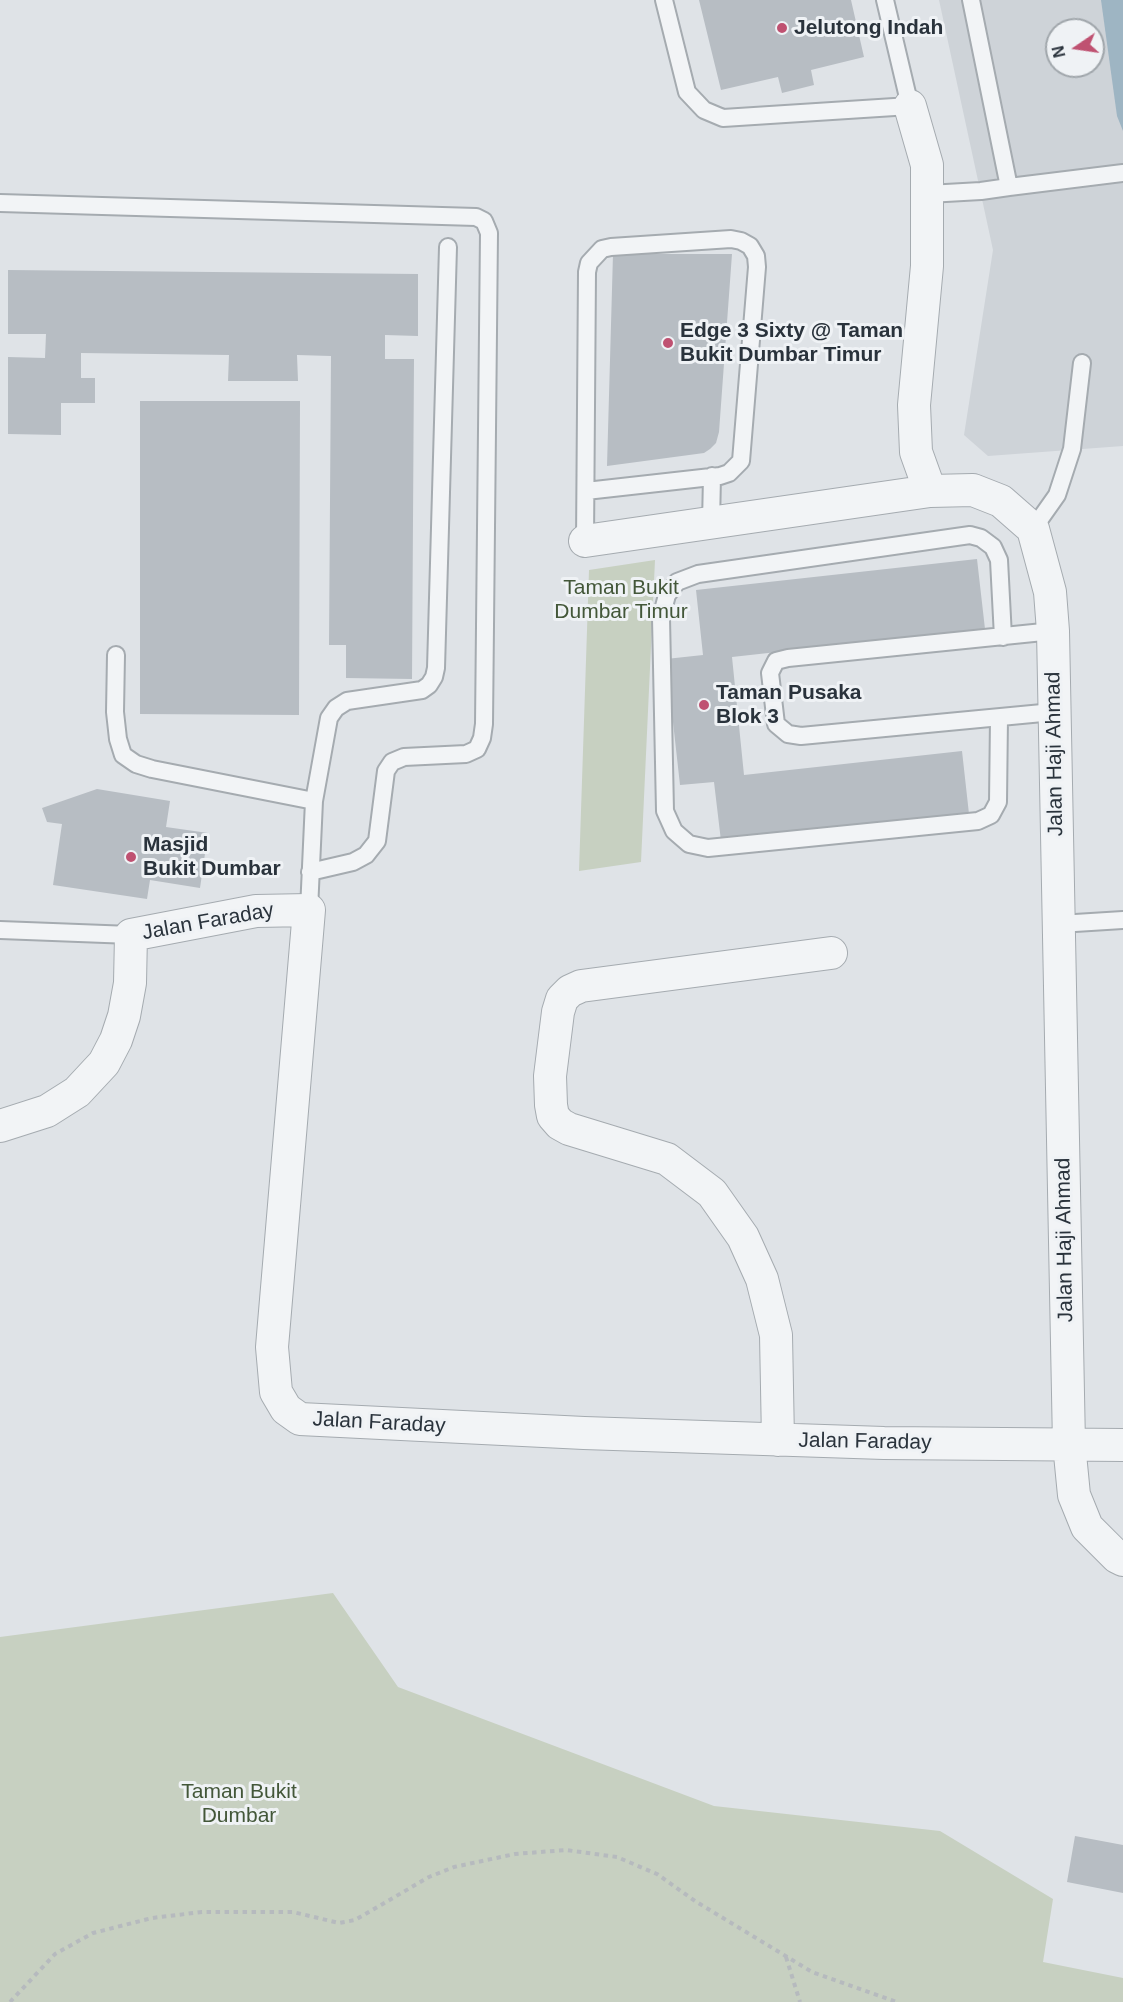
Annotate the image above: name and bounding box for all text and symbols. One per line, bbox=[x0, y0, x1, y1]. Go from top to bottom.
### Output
place label: Jelutong Indah bbox=[794, 15, 943, 41]
north arrow bbox=[1045, 18, 1105, 78]
marker: Jelutong Indah bbox=[775, 21, 789, 35]
text: N bbox=[1049, 44, 1069, 59]
place label: Edge 3 Sixty @ Taman Bukit Dumbar Timur bbox=[680, 318, 903, 368]
marker: Edge 3 Sixty @ Taman Bukit Dumbar Timur bbox=[661, 336, 675, 350]
park label: Taman Bukit Dumbar Timur bbox=[554, 575, 688, 625]
street label: Jalan Haji Ahmad bbox=[1041, 671, 1069, 837]
place label: Taman Pusaka Blok 3 bbox=[716, 680, 862, 730]
marker: Taman Pusaka Blok 3 bbox=[697, 698, 711, 712]
place label: Masjid Bukit Dumbar bbox=[143, 832, 281, 882]
marker: Masjid Bukit Dumbar bbox=[124, 850, 138, 864]
street label: Jalan Faraday bbox=[140, 898, 276, 946]
street label: Jalan Haji Ahmad bbox=[1051, 1157, 1079, 1323]
street label: Jalan Faraday bbox=[312, 1407, 446, 1439]
street label: Jalan Faraday bbox=[798, 1428, 932, 1456]
park label: Taman Bukit Dumbar bbox=[181, 1779, 297, 1829]

